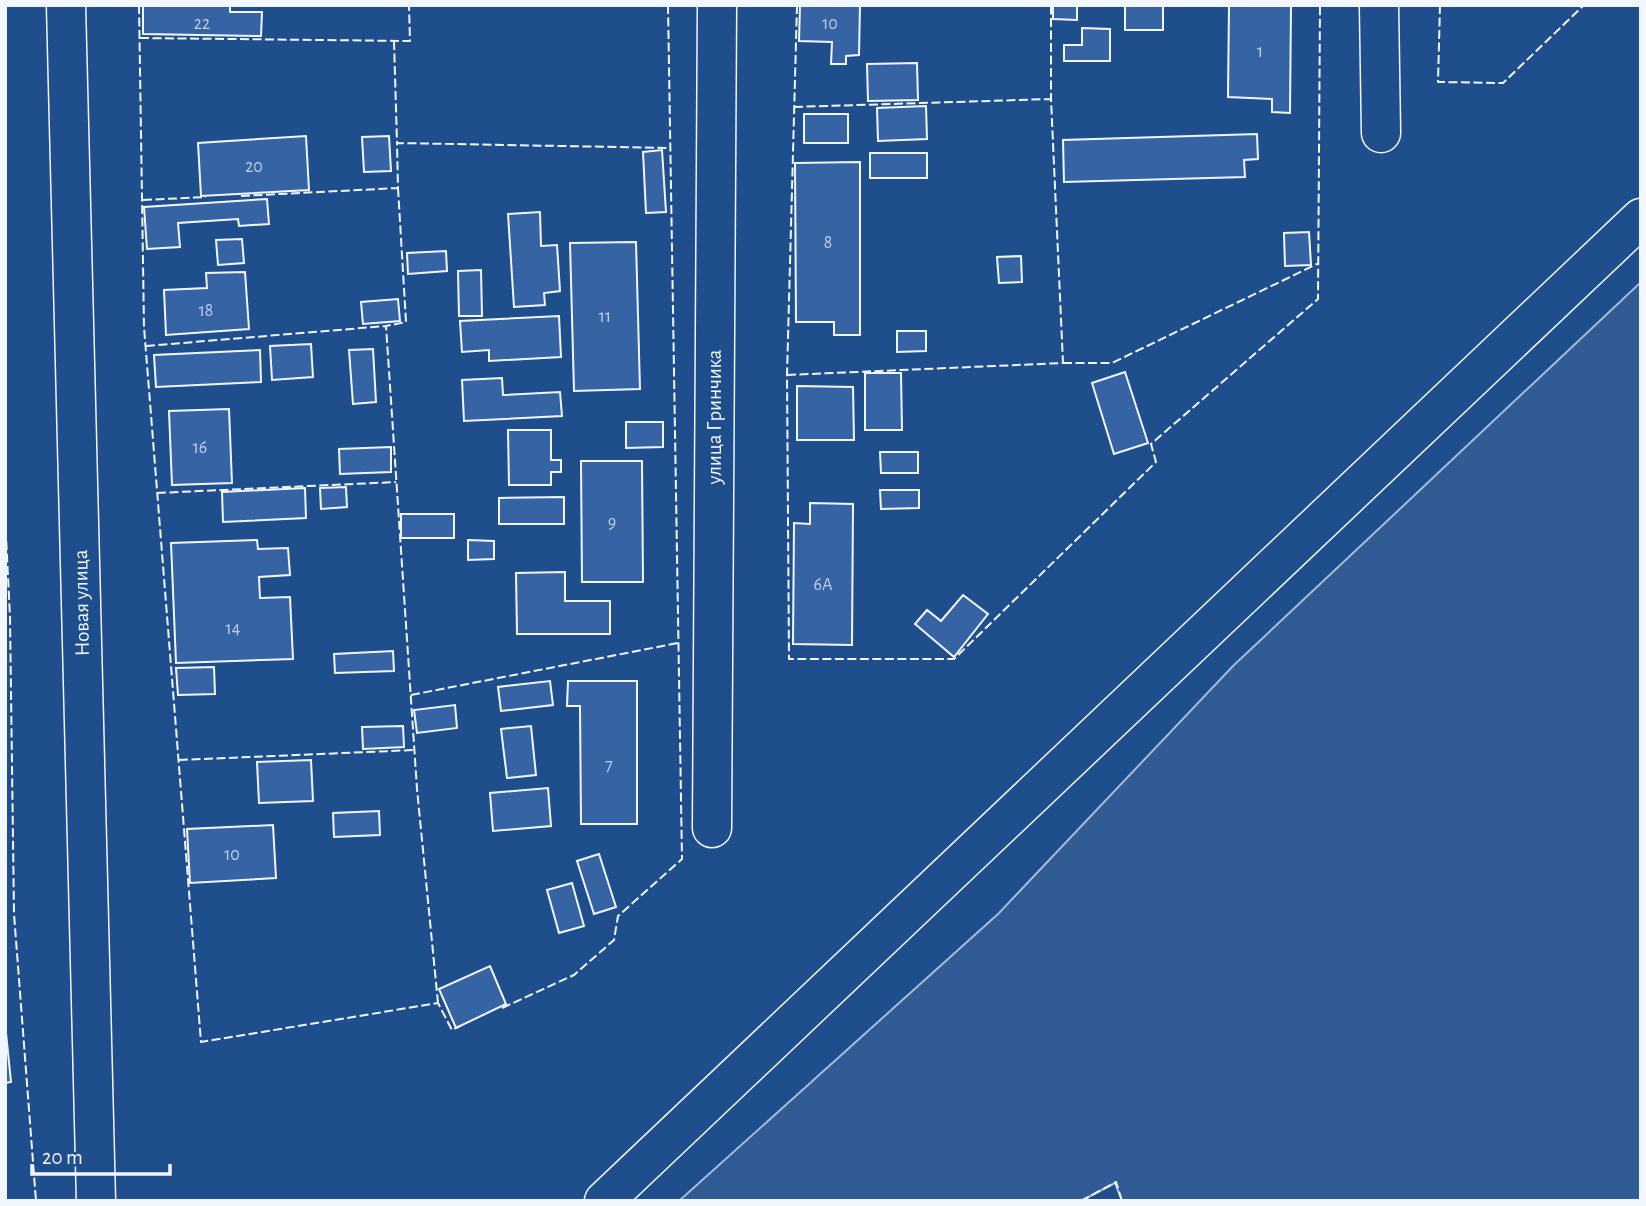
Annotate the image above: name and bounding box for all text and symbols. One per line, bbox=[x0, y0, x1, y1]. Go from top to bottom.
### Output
house number: 22 bbox=[194, 15, 210, 33]
house number: 10 bbox=[822, 15, 838, 33]
house number: 1 bbox=[1257, 43, 1263, 61]
house number: 20 bbox=[245, 158, 263, 176]
house number: 8 bbox=[824, 234, 832, 252]
house number: 18 bbox=[199, 302, 213, 320]
house number: 11 bbox=[599, 308, 611, 326]
street label: улица Гринчика bbox=[704, 349, 725, 485]
house number: 16 bbox=[193, 439, 207, 457]
house number: 9 bbox=[608, 514, 616, 532]
street label: Новая улица bbox=[70, 549, 93, 657]
house number: 6А bbox=[813, 576, 833, 594]
house number: 14 bbox=[226, 620, 241, 638]
house number: 7 bbox=[605, 757, 613, 775]
house number: 10 bbox=[224, 846, 240, 864]
scale bar bbox=[32, 1132, 170, 1176]
text: 20 m bbox=[42, 1147, 83, 1168]

